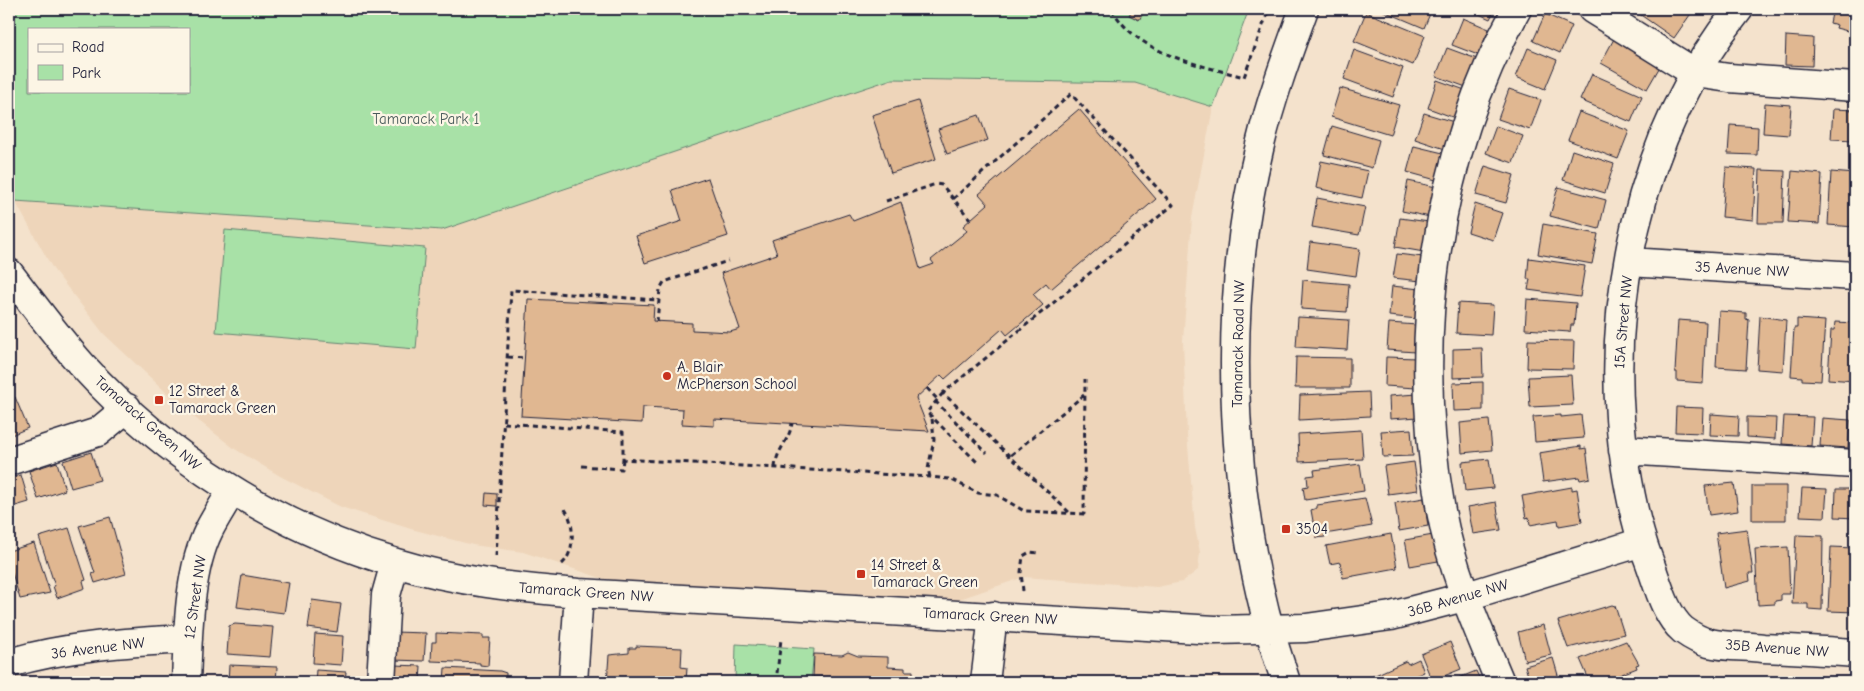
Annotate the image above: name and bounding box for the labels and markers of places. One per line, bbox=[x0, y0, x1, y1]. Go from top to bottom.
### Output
place label: A. Blair McPherson School bbox=[677, 358, 797, 393]
marker: A. Blair McPherson School bbox=[661, 370, 673, 382]
place label: 12 Street & Tamarack Green bbox=[169, 382, 276, 417]
marker: 12 Street & Tamarack Green bbox=[153, 394, 165, 406]
place label: 3504 bbox=[1296, 520, 1328, 538]
marker: 3504 bbox=[1280, 523, 1292, 535]
place label: 14 Street & Tamarack Green bbox=[871, 556, 978, 591]
marker: 14 Street & Tamarack Green bbox=[855, 568, 867, 580]

